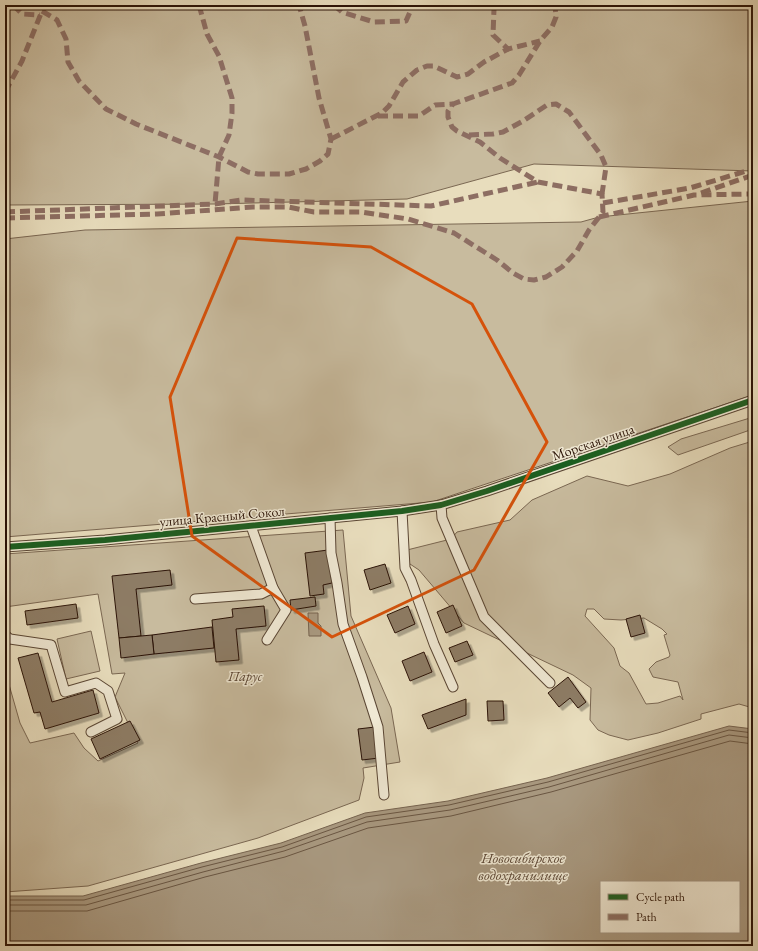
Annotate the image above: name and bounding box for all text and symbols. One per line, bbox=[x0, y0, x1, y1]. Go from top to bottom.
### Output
street label: Морская улица bbox=[549, 419, 637, 464]
street label: улица Красный Сокол bbox=[159, 502, 286, 530]
park label: Парус bbox=[227, 667, 263, 685]
water label: Новосибирское водохранилище bbox=[478, 848, 569, 884]
legend bbox=[600, 881, 740, 933]
text: Cycle path bbox=[636, 889, 685, 905]
text: Path bbox=[636, 909, 657, 925]

